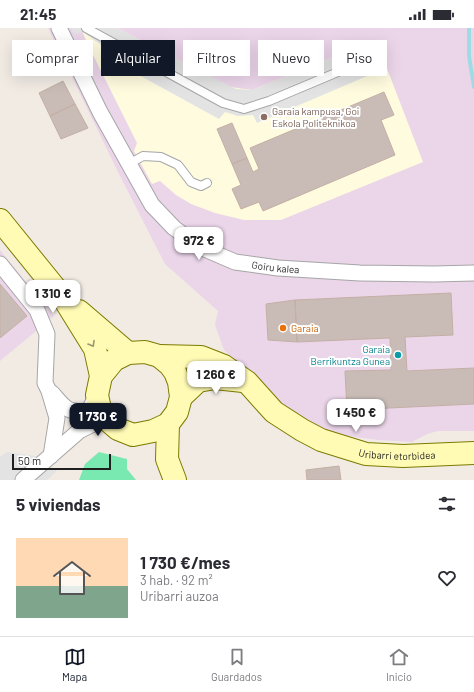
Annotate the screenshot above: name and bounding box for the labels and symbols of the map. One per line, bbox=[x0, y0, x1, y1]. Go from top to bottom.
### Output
place label: Garaia kampusa, Goi Eskola Politeknikoa bbox=[272, 105, 359, 129]
marker: Garaia kampusa, Goi Eskola Politeknikoa bbox=[259, 112, 269, 122]
pin: 972 € bbox=[171, 227, 227, 261]
street label: Goiru kalea bbox=[251, 258, 300, 275]
pin: 1 310 € bbox=[16, 280, 90, 314]
place label: Garaia bbox=[291, 322, 319, 334]
marker: Garaia bbox=[278, 323, 288, 333]
one-way arrow bbox=[87, 340, 94, 347]
place label: Garaia Berrikuntza Gunea bbox=[310, 343, 390, 367]
marker: Garaia Berrikuntza Gunea bbox=[393, 350, 403, 360]
pin: 1 260 € bbox=[179, 361, 253, 395]
pin: 1 450 € bbox=[319, 399, 393, 433]
pin: 1 730 € bbox=[61, 403, 135, 437]
street label: Uribarri etorbidea bbox=[357, 446, 436, 462]
scale bar bbox=[12, 452, 111, 471]

